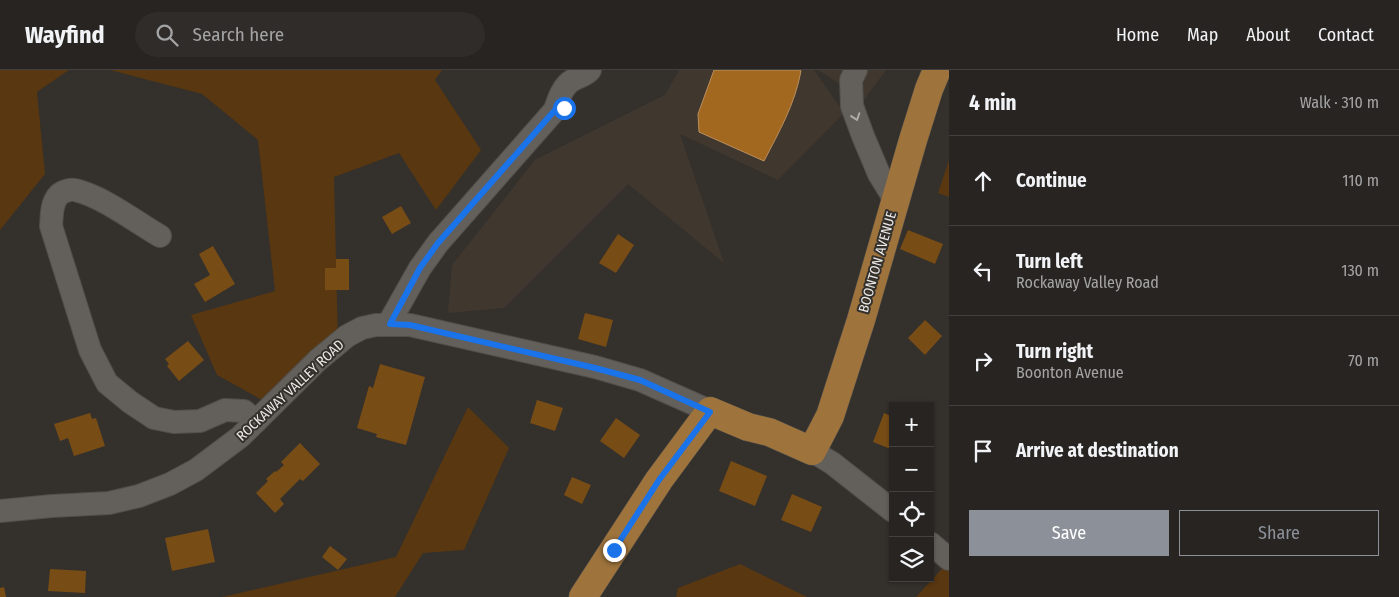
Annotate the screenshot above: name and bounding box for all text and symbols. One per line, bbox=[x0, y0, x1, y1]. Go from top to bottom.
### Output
search box bbox=[135, 12, 485, 57]
text: Wayfind bbox=[25, 21, 105, 49]
icon: search bbox=[153, 21, 181, 49]
text: Search here bbox=[193, 23, 284, 46]
text: Home bbox=[1116, 24, 1159, 46]
text: Map bbox=[1187, 24, 1218, 46]
text: About bbox=[1246, 24, 1290, 46]
text: Contact bbox=[1318, 24, 1374, 46]
text: 4 min bbox=[969, 90, 1017, 116]
text: Walk · 310 m bbox=[1300, 93, 1379, 112]
route start bbox=[553, 97, 576, 120]
one-way arrow bbox=[850, 112, 860, 121]
icon: ahead bbox=[969, 167, 997, 195]
text: Continue bbox=[1016, 169, 1087, 192]
text: 110 m bbox=[1342, 171, 1379, 190]
street label: BOONTON AVENUE bbox=[855, 209, 900, 315]
text: Turn left bbox=[1016, 250, 1083, 273]
icon: left bbox=[969, 257, 997, 285]
text: 130 m bbox=[1341, 261, 1379, 280]
text: Rockaway Valley Road bbox=[1016, 273, 1159, 292]
street label: ROCKAWAY VALLEY ROAD bbox=[233, 336, 348, 445]
text: Turn right bbox=[1016, 340, 1093, 363]
icon: right bbox=[969, 347, 997, 375]
text: 70 m bbox=[1348, 351, 1379, 370]
text: Boonton Avenue bbox=[1016, 363, 1124, 382]
map controls bbox=[889, 402, 934, 582]
button: + bbox=[889, 402, 934, 447]
icon: arrive bbox=[969, 437, 997, 465]
text: Arrive at destination bbox=[1016, 439, 1179, 462]
button: − bbox=[889, 447, 934, 492]
button: locate bbox=[889, 492, 934, 537]
button: Save bbox=[969, 510, 1169, 556]
button: Share bbox=[1179, 510, 1379, 556]
button: layers bbox=[889, 537, 934, 582]
route end bbox=[603, 539, 626, 562]

